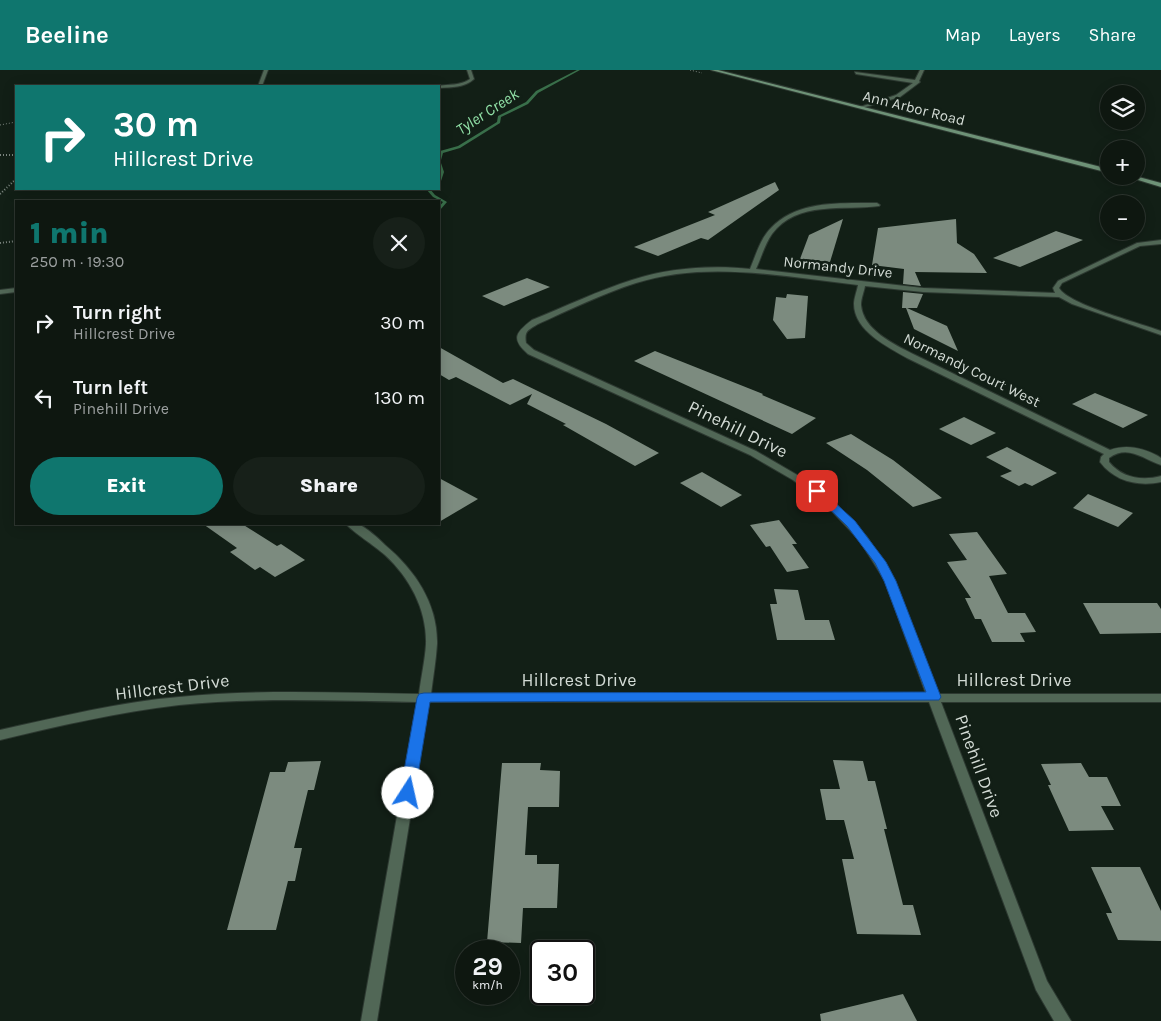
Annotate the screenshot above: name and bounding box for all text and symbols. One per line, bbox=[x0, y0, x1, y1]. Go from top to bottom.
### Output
text: Beeline bbox=[25, 21, 109, 49]
text: Map bbox=[945, 24, 981, 46]
text: Layers bbox=[1009, 24, 1061, 46]
text: Share bbox=[1089, 24, 1136, 46]
water label: Tyler Creek bbox=[452, 84, 523, 139]
map controls bbox=[1100, 85, 1145, 240]
button: layers bbox=[1100, 85, 1145, 130]
street label: Ann Arbor Road bbox=[861, 87, 967, 129]
text: 30 m bbox=[113, 104, 199, 145]
icon: right bbox=[30, 105, 95, 170]
button: + bbox=[1100, 140, 1145, 185]
text: Hillcrest Drive bbox=[113, 146, 254, 172]
button: − bbox=[1100, 195, 1145, 240]
text: 1 min bbox=[30, 215, 109, 251]
button: close bbox=[373, 217, 425, 269]
text: 250 m · 19:30 bbox=[30, 252, 124, 271]
street label: Normandy Drive bbox=[783, 252, 893, 282]
text: Turn right bbox=[73, 302, 162, 324]
icon: right bbox=[30, 309, 58, 337]
text: 30 m bbox=[380, 312, 425, 334]
text: Hillcrest Drive bbox=[73, 324, 175, 343]
street label: Normandy Court West bbox=[901, 329, 1044, 411]
text: Turn left bbox=[73, 377, 148, 399]
icon: left bbox=[30, 384, 58, 412]
text: 130 m bbox=[374, 387, 425, 409]
street label: Pinehill Drive bbox=[685, 395, 791, 463]
text: Pinehill Drive bbox=[73, 399, 169, 418]
button: Exit bbox=[30, 457, 223, 515]
button: Share bbox=[233, 457, 425, 515]
pin bbox=[796, 470, 838, 512]
icon: arrive bbox=[803, 477, 831, 505]
street label: Hillcrest Drive bbox=[114, 669, 230, 705]
street label: Hillcrest Drive bbox=[521, 669, 637, 691]
street label: Hillcrest Drive bbox=[956, 669, 1072, 691]
street label: Pinehill Drive bbox=[950, 711, 1008, 821]
position arrow bbox=[381, 766, 433, 818]
speed limit sign: 30 bbox=[530, 940, 595, 1005]
text: 29 bbox=[472, 952, 503, 981]
text: km/h bbox=[472, 978, 503, 992]

